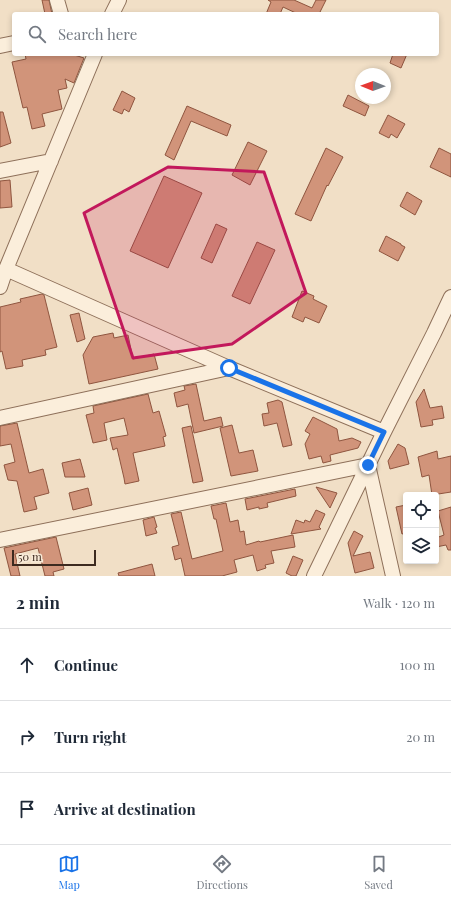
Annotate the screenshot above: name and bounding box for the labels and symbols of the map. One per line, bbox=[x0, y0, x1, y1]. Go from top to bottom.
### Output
north arrow bbox=[355, 68, 391, 104]
route start bbox=[220, 359, 238, 377]
route end bbox=[359, 456, 377, 474]
scale bar bbox=[12, 548, 96, 567]

